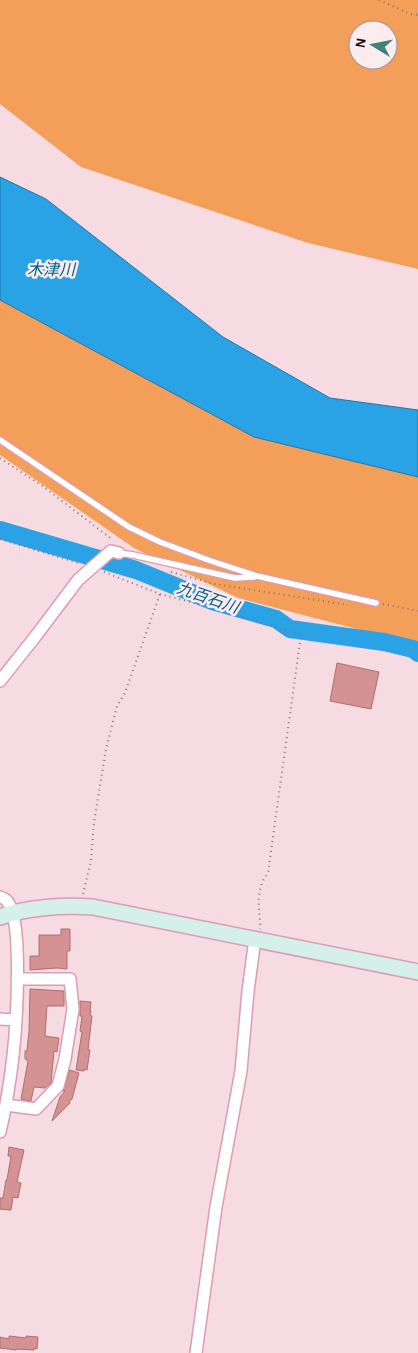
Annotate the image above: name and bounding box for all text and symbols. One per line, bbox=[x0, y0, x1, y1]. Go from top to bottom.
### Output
north arrow bbox=[348, 20, 398, 70]
text: N bbox=[353, 37, 369, 49]
water label: 木津川 bbox=[27, 261, 77, 278]
water label: 九百石川 bbox=[175, 579, 243, 617]

